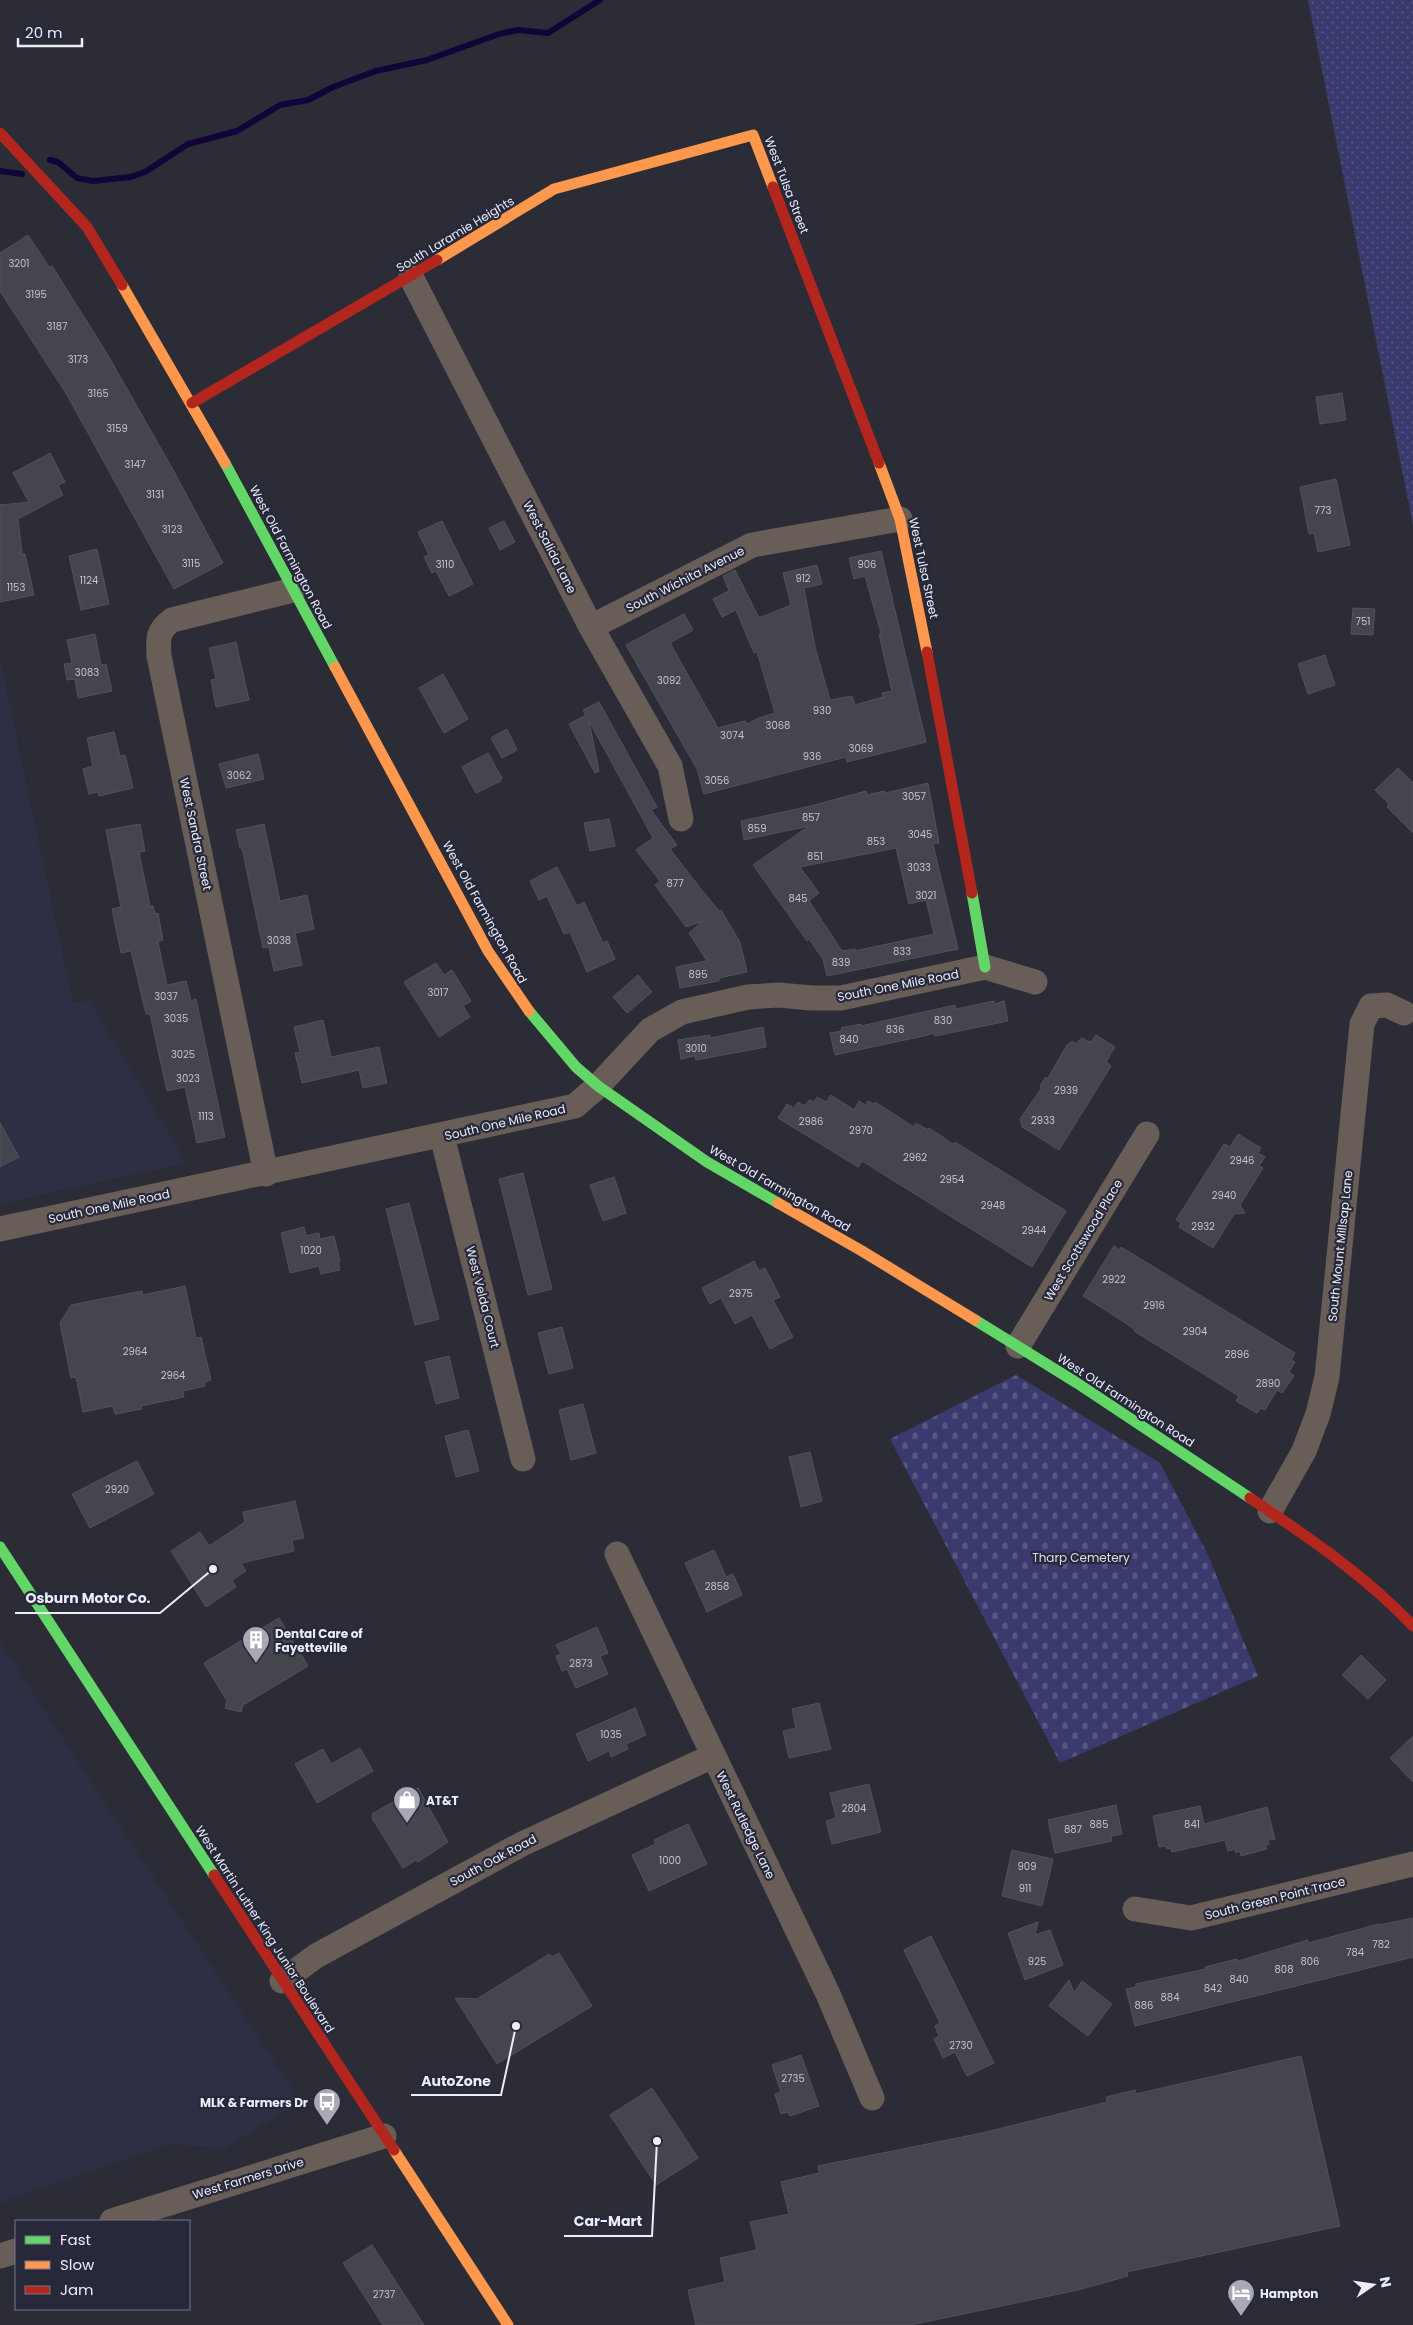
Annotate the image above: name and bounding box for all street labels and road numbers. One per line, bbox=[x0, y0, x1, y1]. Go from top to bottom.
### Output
street label: West Tulsa Street bbox=[761, 134, 813, 236]
street label: South Laramie Heights bbox=[393, 192, 517, 276]
street label: West Old Farmington Road bbox=[246, 482, 336, 632]
street label: West Salida Lane bbox=[519, 498, 581, 596]
street label: West Tulsa Street bbox=[905, 516, 943, 620]
street label: South Wichita Avenue bbox=[623, 542, 747, 616]
street label: West Sandra Street bbox=[176, 776, 216, 892]
street label: West Old Farmington Road bbox=[439, 838, 531, 986]
street label: South One Mile Road bbox=[836, 965, 960, 1005]
street label: South One Mile Road bbox=[443, 1100, 567, 1144]
street label: West Old Farmington Road bbox=[706, 1140, 854, 1236]
street label: South Mount Millsap Lane bbox=[1324, 1170, 1356, 1322]
street label: West Scottswood Place bbox=[1040, 1176, 1126, 1304]
street label: South One Mile Road bbox=[47, 1185, 171, 1227]
street label: West Velda Court bbox=[462, 1244, 504, 1350]
street label: West Old Farmington Road bbox=[1054, 1349, 1198, 1451]
street label: West Rutledge Lane bbox=[712, 1768, 780, 1882]
street label: West Martin Luther King Junior Boulevard bbox=[191, 1822, 339, 2036]
street label: South Oak Road bbox=[447, 1830, 539, 1890]
street label: South Green Point Trace bbox=[1203, 1872, 1347, 1924]
street label: West Farmers Drive bbox=[190, 2153, 306, 2203]

